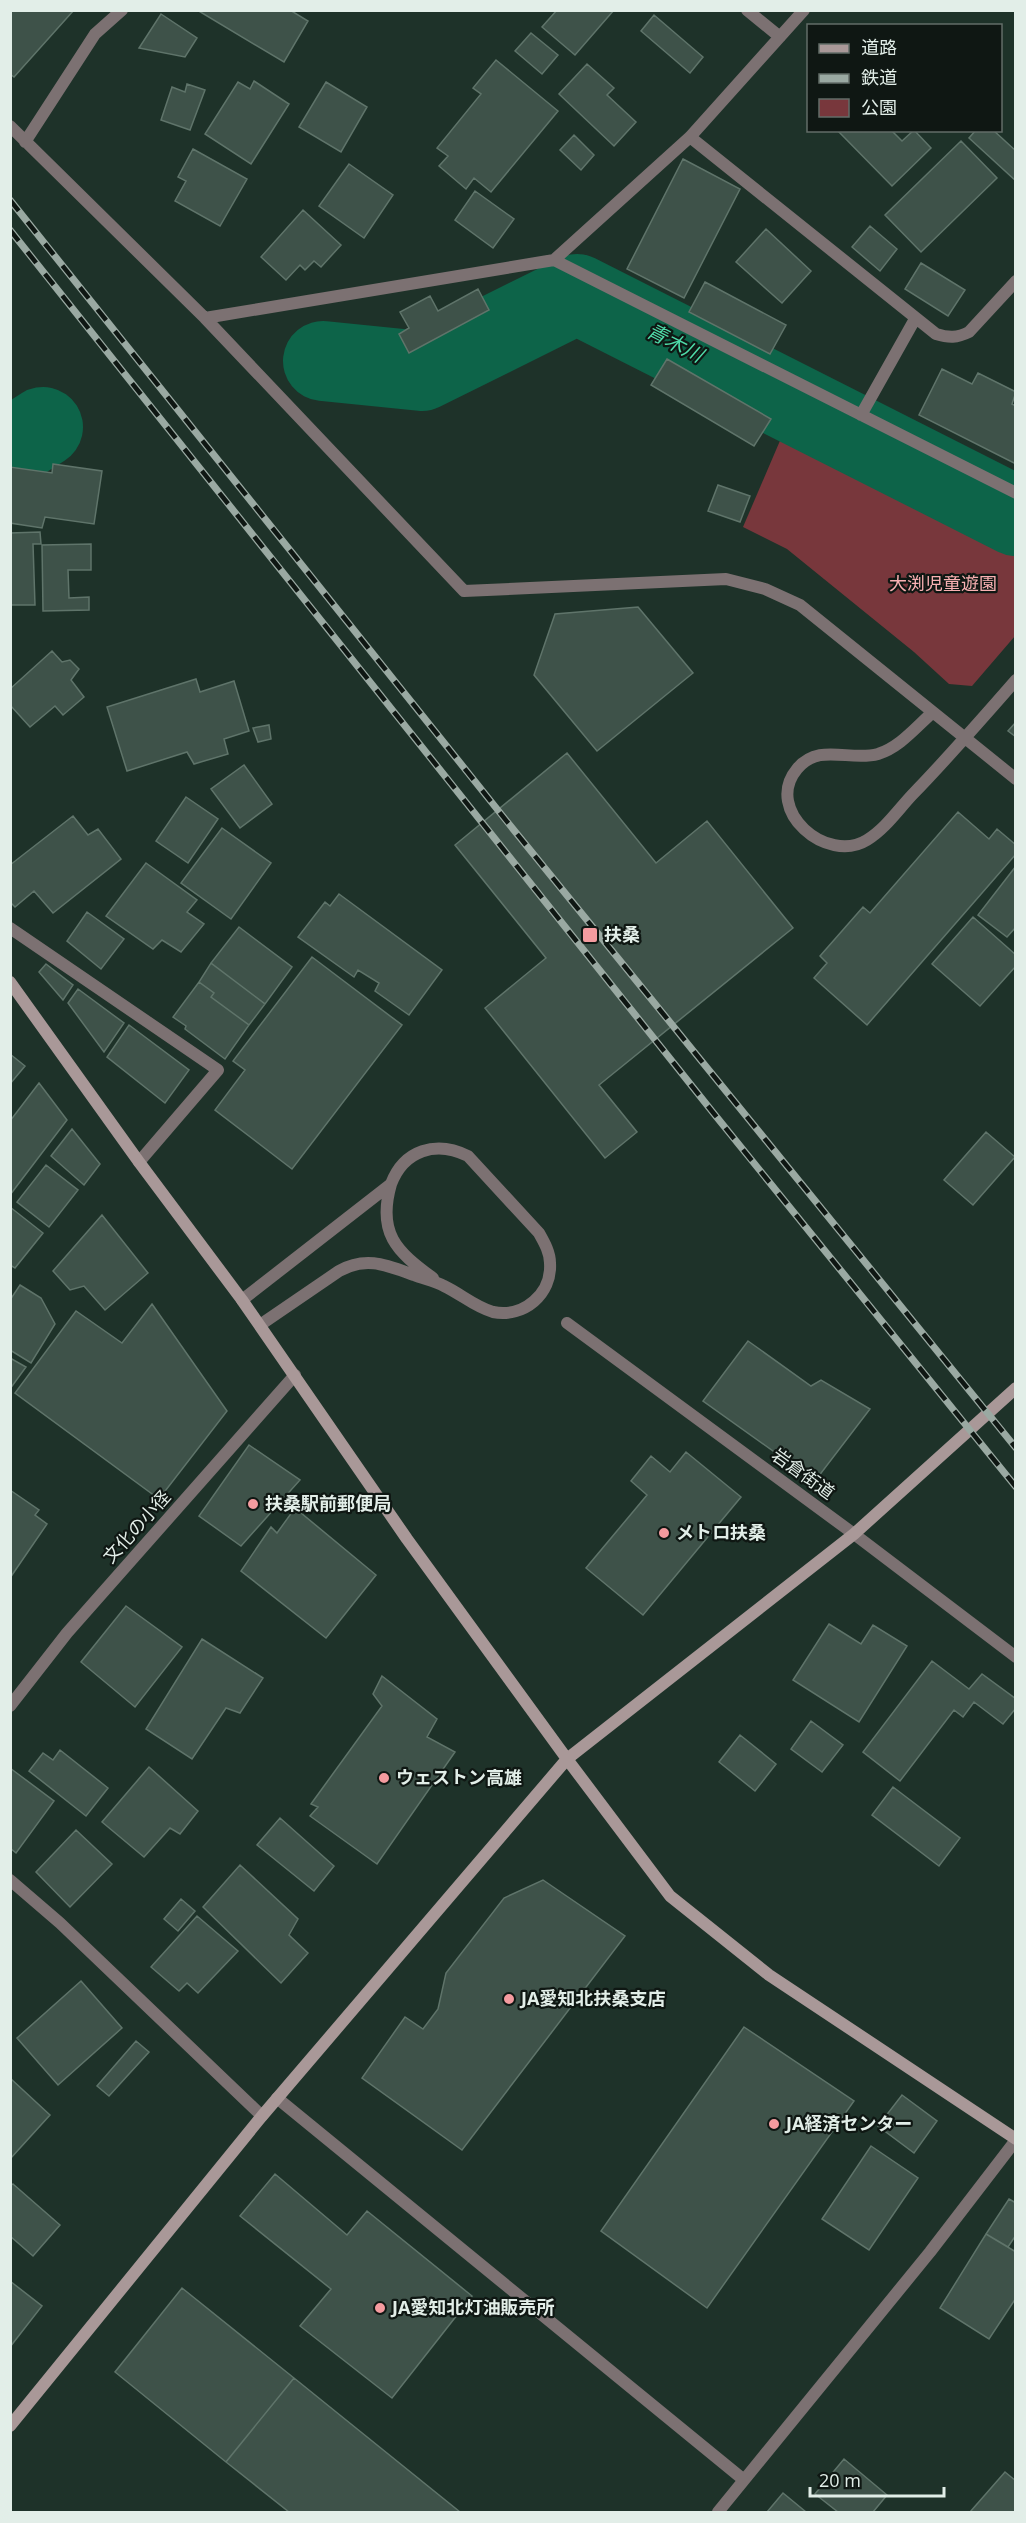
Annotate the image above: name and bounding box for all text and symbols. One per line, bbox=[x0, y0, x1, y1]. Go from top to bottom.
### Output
legend bbox=[807, 24, 1002, 132]
text: 道路 bbox=[861, 35, 897, 59]
text: 鉄道 bbox=[861, 65, 897, 89]
text: 公園 bbox=[861, 95, 897, 119]
water label: 青木川 bbox=[642, 317, 710, 369]
park label: 大渕児童遊園 bbox=[889, 571, 997, 595]
place label: 扶桑 bbox=[604, 922, 640, 946]
marker: 扶桑 bbox=[581, 926, 599, 944]
street label: 岩倉街道 bbox=[767, 1442, 840, 1504]
street label: 文化の小径 bbox=[97, 1485, 175, 1568]
place label: 扶桑駅前郵便局 bbox=[265, 1491, 391, 1515]
marker: 扶桑駅前郵便局 bbox=[246, 1497, 260, 1511]
place label: メトロ扶桑 bbox=[676, 1520, 766, 1544]
marker: メトロ扶桑 bbox=[657, 1526, 671, 1540]
place label: ウェストン高雄 bbox=[396, 1765, 522, 1789]
marker: ウェストン高雄 bbox=[377, 1771, 391, 1785]
place label: JA愛知北扶桑支店 bbox=[519, 1986, 665, 2010]
marker: JA愛知北扶桑支店 bbox=[502, 1992, 516, 2006]
place label: JA経済センター bbox=[784, 2111, 912, 2135]
marker: JA経済センター bbox=[767, 2117, 781, 2131]
place label: JA愛知北灯油販売所 bbox=[390, 2295, 554, 2319]
marker: JA愛知北灯油販売所 bbox=[373, 2301, 387, 2315]
scale bar bbox=[810, 2460, 944, 2498]
text: 20 m bbox=[819, 2468, 861, 2492]

